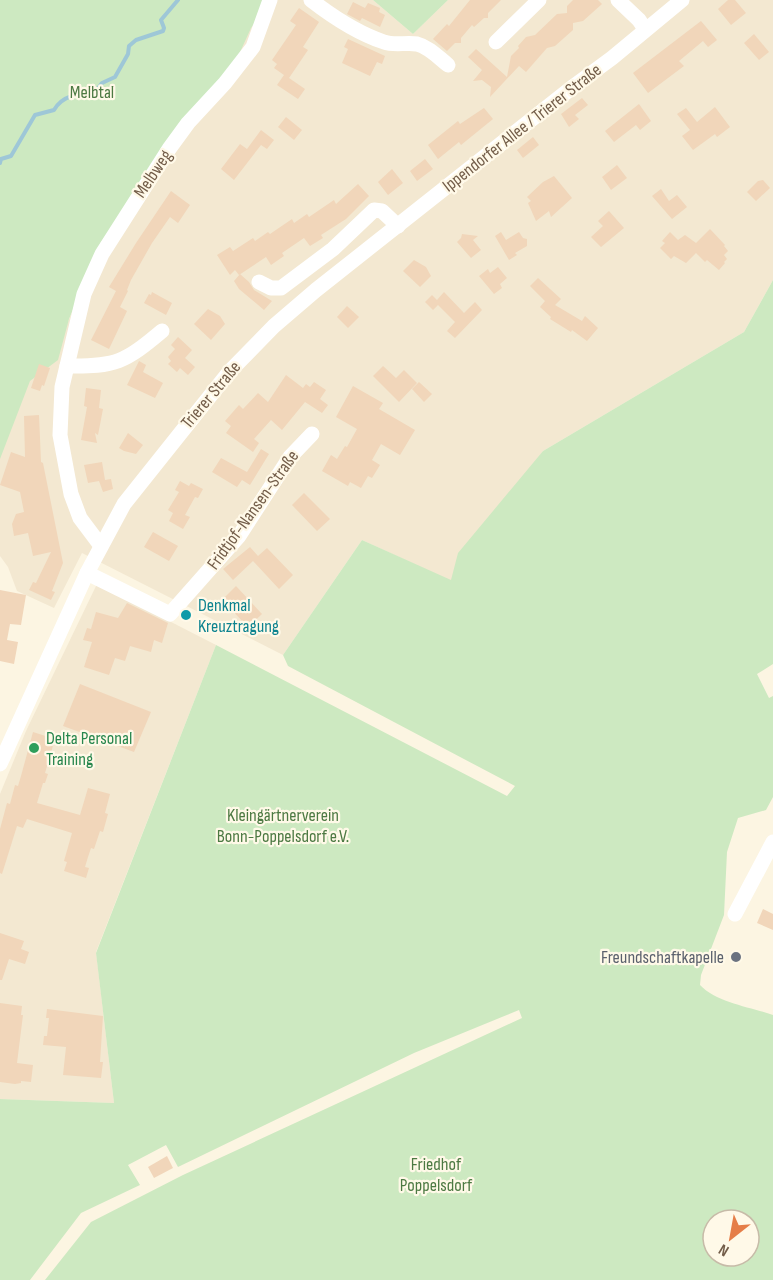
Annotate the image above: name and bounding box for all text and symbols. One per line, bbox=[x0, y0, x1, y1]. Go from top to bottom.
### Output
street label: Ippendorfer Allee / Trierer Straße bbox=[438, 59, 606, 197]
park label: Melbtal bbox=[70, 82, 114, 103]
street label: Melbweg bbox=[129, 146, 177, 202]
street label: Trierer Straße bbox=[177, 357, 245, 433]
street label: Fridtjof-Nansen-Straße bbox=[203, 446, 303, 574]
place label: Denkmal Kreuztragung bbox=[198, 595, 279, 637]
marker: Denkmal Kreuztragung bbox=[179, 608, 193, 622]
place label: Delta Personal Training bbox=[46, 728, 132, 770]
marker: Delta Personal Training bbox=[27, 741, 41, 755]
park label: Kleingärtnerverein Bonn-Poppelsdorf e.V. bbox=[217, 805, 349, 847]
place label: Freundschaftkapelle bbox=[601, 947, 724, 968]
marker: Freundschaftkapelle bbox=[729, 950, 743, 964]
park label: Friedhof Poppelsdorf bbox=[400, 1154, 473, 1196]
north arrow bbox=[701, 1208, 761, 1268]
text: N bbox=[715, 1239, 733, 1260]

